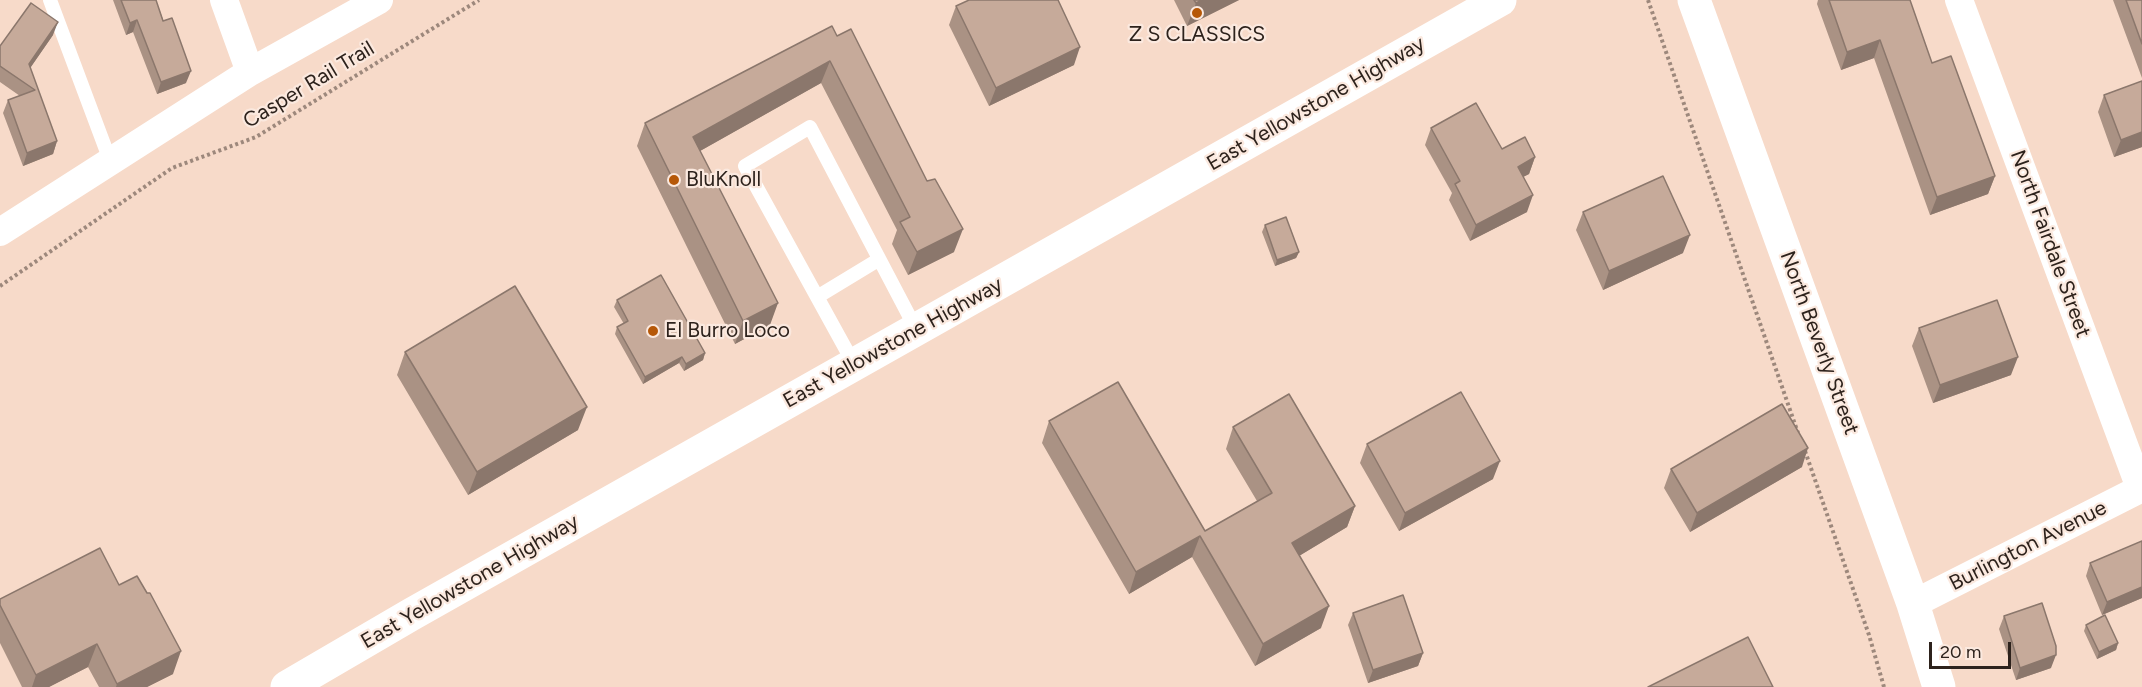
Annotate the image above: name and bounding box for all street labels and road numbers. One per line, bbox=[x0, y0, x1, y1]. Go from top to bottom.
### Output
street label: East Yellowstone Highway bbox=[1203, 31, 1429, 177]
street label: Casper Rail Trail bbox=[239, 36, 379, 134]
street label: North Fairdale Street bbox=[2004, 147, 2096, 341]
street label: North Beverly Street bbox=[1774, 248, 1864, 438]
street label: East Yellowstone Highway bbox=[779, 272, 1007, 414]
street label: Burlington Avenue bbox=[1945, 495, 2111, 597]
street label: East Yellowstone Highway bbox=[357, 509, 583, 655]

